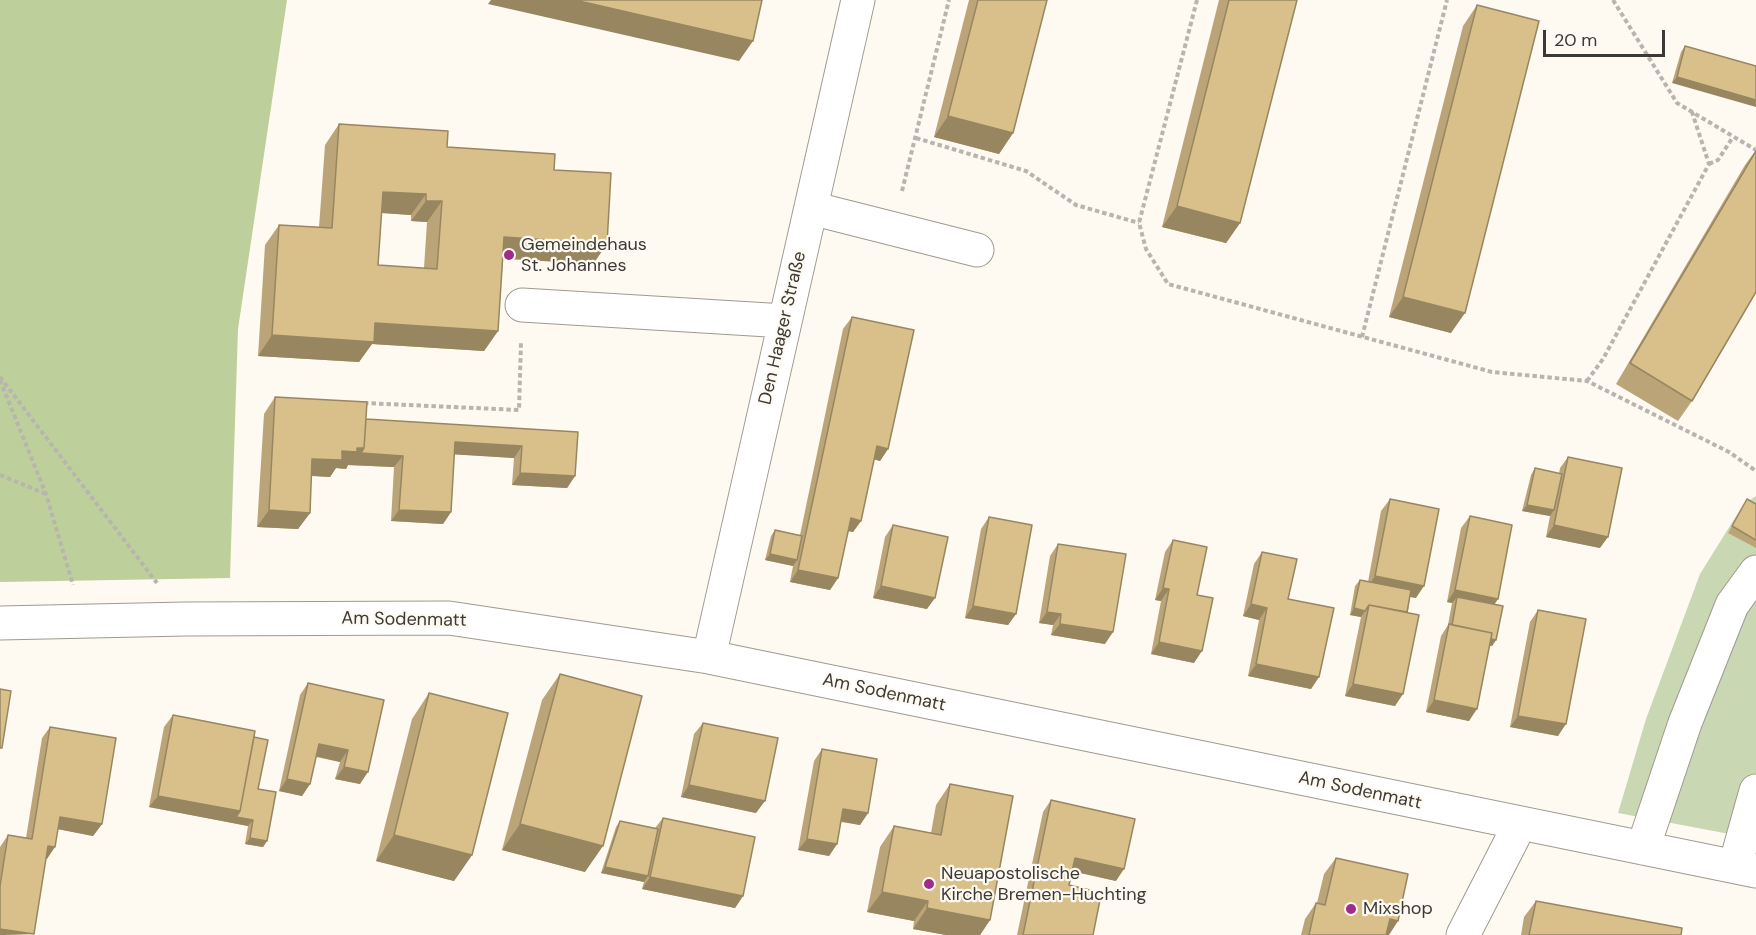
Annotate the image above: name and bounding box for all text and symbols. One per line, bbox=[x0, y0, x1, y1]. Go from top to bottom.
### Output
scale bar bbox=[1546, 18, 1668, 56]
text: 20 m bbox=[1554, 28, 1597, 52]
place label: Gemeindehaus St. Johannes bbox=[521, 234, 647, 276]
marker: Gemeindehaus St. Johannes bbox=[502, 248, 516, 262]
street label: Den Haager Straße bbox=[755, 249, 811, 407]
street label: Am Sodenmatt bbox=[341, 608, 467, 632]
street label: Am Sodenmatt bbox=[820, 669, 948, 717]
street label: Am Sodenmatt bbox=[1296, 767, 1424, 815]
place label: Neuapostolische Kirche Bremen-Huchting bbox=[941, 863, 1147, 906]
marker: Neuapostolische Kirche Bremen-Huchting bbox=[922, 877, 936, 891]
place label: Mixshop bbox=[1363, 898, 1433, 920]
marker: Mixshop bbox=[1344, 902, 1358, 916]

